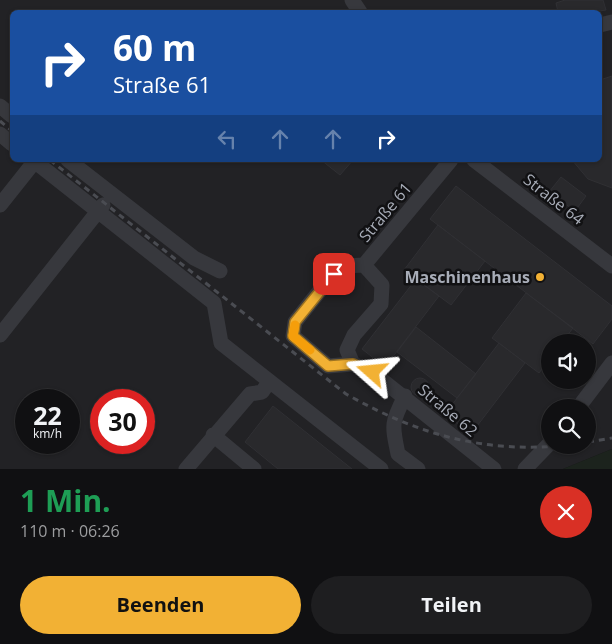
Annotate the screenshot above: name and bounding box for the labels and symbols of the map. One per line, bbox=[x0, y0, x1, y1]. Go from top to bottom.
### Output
street label: Straße 64 bbox=[519, 168, 589, 230]
street label: Straße 61 bbox=[354, 178, 416, 246]
pin bbox=[313, 253, 355, 295]
place label: Maschinenhaus bbox=[405, 266, 530, 288]
marker: Maschinenhaus bbox=[534, 271, 546, 283]
position arrow bbox=[345, 345, 397, 397]
street label: Straße 62 bbox=[414, 379, 482, 441]
speed limit sign: 30 bbox=[90, 389, 155, 454]

